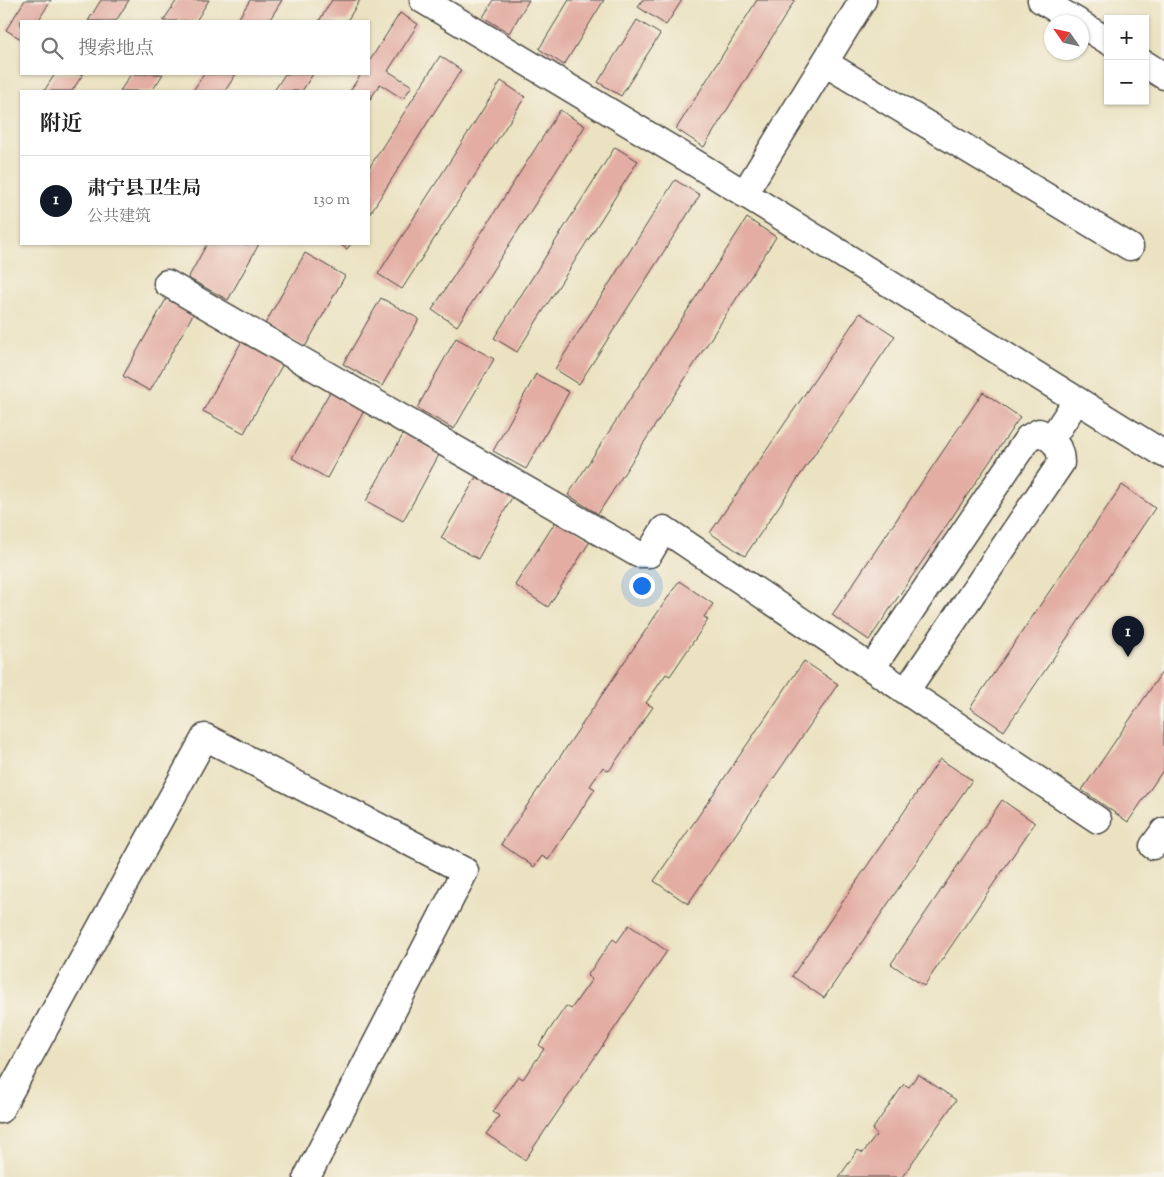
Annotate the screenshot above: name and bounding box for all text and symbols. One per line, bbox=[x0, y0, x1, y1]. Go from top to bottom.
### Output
north arrow bbox=[1044, 15, 1089, 60]
map controls bbox=[1104, 15, 1149, 105]
button: + bbox=[1104, 15, 1149, 60]
search box bbox=[20, 20, 370, 75]
icon: search bbox=[38, 34, 66, 62]
text: 搜索地点 bbox=[78, 36, 154, 63]
button: − bbox=[1104, 60, 1149, 105]
text: 附近 bbox=[40, 110, 82, 140]
text: 肃宁县卫生局 bbox=[87, 176, 201, 203]
text: 1 bbox=[53, 189, 59, 212]
text: 130 m bbox=[313, 189, 350, 212]
text: 公共建筑 bbox=[87, 206, 151, 229]
your location bbox=[629, 573, 655, 599]
pin: 1 bbox=[1112, 616, 1144, 657]

